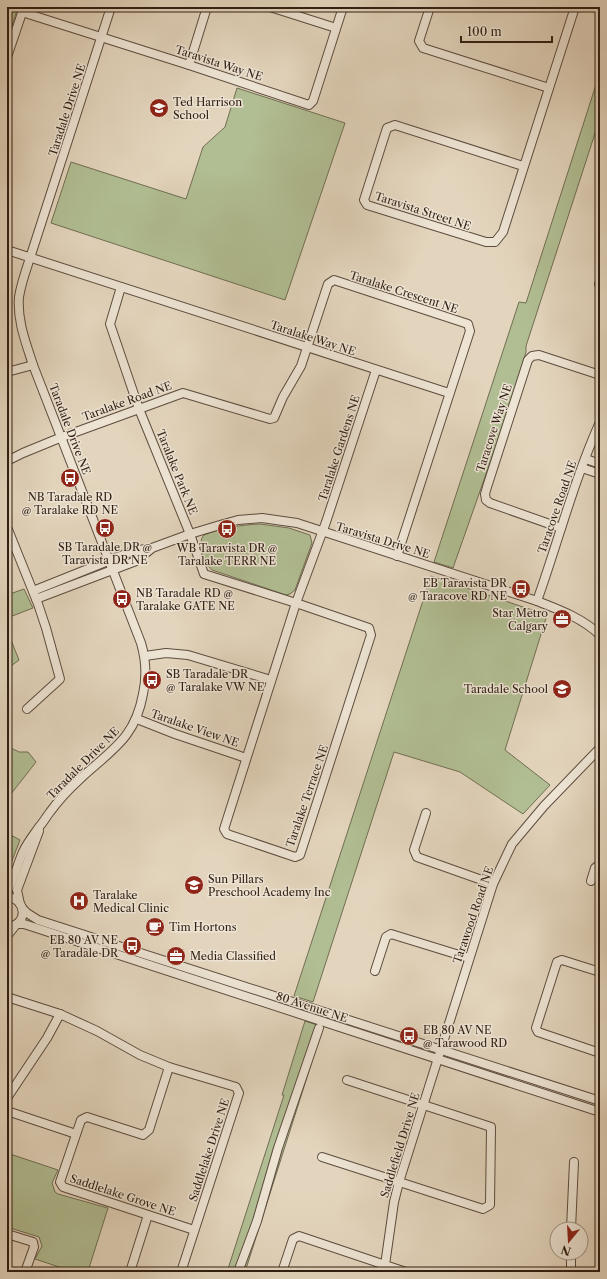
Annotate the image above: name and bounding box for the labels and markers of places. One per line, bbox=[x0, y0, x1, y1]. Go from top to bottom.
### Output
place label: Ted Harrison School bbox=[173, 95, 242, 122]
school or university icon: Ted Harrison School bbox=[148, 97, 170, 119]
bus stop icon: NB Taradale RD @ Taralake RD NE bbox=[59, 467, 81, 489]
place label: NB Taradale RD @ Taralake RD NE bbox=[22, 490, 119, 517]
bus stop icon: SB Taradale DR @ Taravista DR NE bbox=[94, 517, 116, 539]
bus stop icon: WB Taravista DR @ Taralake TERR NE bbox=[216, 518, 238, 540]
place label: SB Taradale DR @ Taravista DR NE bbox=[58, 540, 152, 567]
place label: WB Taravista DR @ Taralake TERR NE bbox=[176, 541, 277, 568]
place label: EB Taravista DR @ Taracove RD NE bbox=[408, 576, 508, 603]
bus stop icon: EB Taravista DR @ Taracove RD NE bbox=[510, 578, 532, 600]
place label: NB Taradale RD @ Taralake GATE NE bbox=[136, 586, 235, 613]
bus stop icon: NB Taradale RD @ Taralake GATE NE bbox=[111, 588, 133, 610]
place label: Star Metro Calgary bbox=[492, 606, 549, 633]
office icon: Star Metro Calgary bbox=[551, 608, 573, 630]
place label: SB Taradale DR @ Taralake VW NE bbox=[166, 667, 265, 694]
bus stop icon: SB Taradale DR @ Taralake VW NE bbox=[141, 669, 163, 691]
school or university icon: Taradale School bbox=[551, 678, 573, 700]
place label: Taradale School bbox=[464, 682, 549, 696]
place label: Sun Pillars Preschool Academy Inc bbox=[208, 872, 331, 899]
school or university icon: Sun Pillars Preschool Academy Inc bbox=[183, 874, 205, 896]
place label: Taralake Medical Clinic bbox=[93, 888, 169, 915]
hospital icon: Taralake Medical Clinic bbox=[68, 890, 90, 912]
cafe icon: Tim Hortons bbox=[144, 916, 166, 938]
place label: Tim Hortons bbox=[169, 920, 237, 934]
place label: EB 80 AV NE @ Taradale DR bbox=[41, 933, 119, 960]
bus stop icon: EB 80 AV NE @ Taradale DR bbox=[121, 935, 143, 957]
office icon: Media Classified bbox=[165, 945, 187, 967]
place label: Media Classified bbox=[190, 949, 276, 963]
place label: EB 80 AV NE @ Tarawood RD bbox=[423, 1023, 507, 1050]
bus stop icon: EB 80 AV NE @ Tarawood RD bbox=[398, 1025, 420, 1047]

